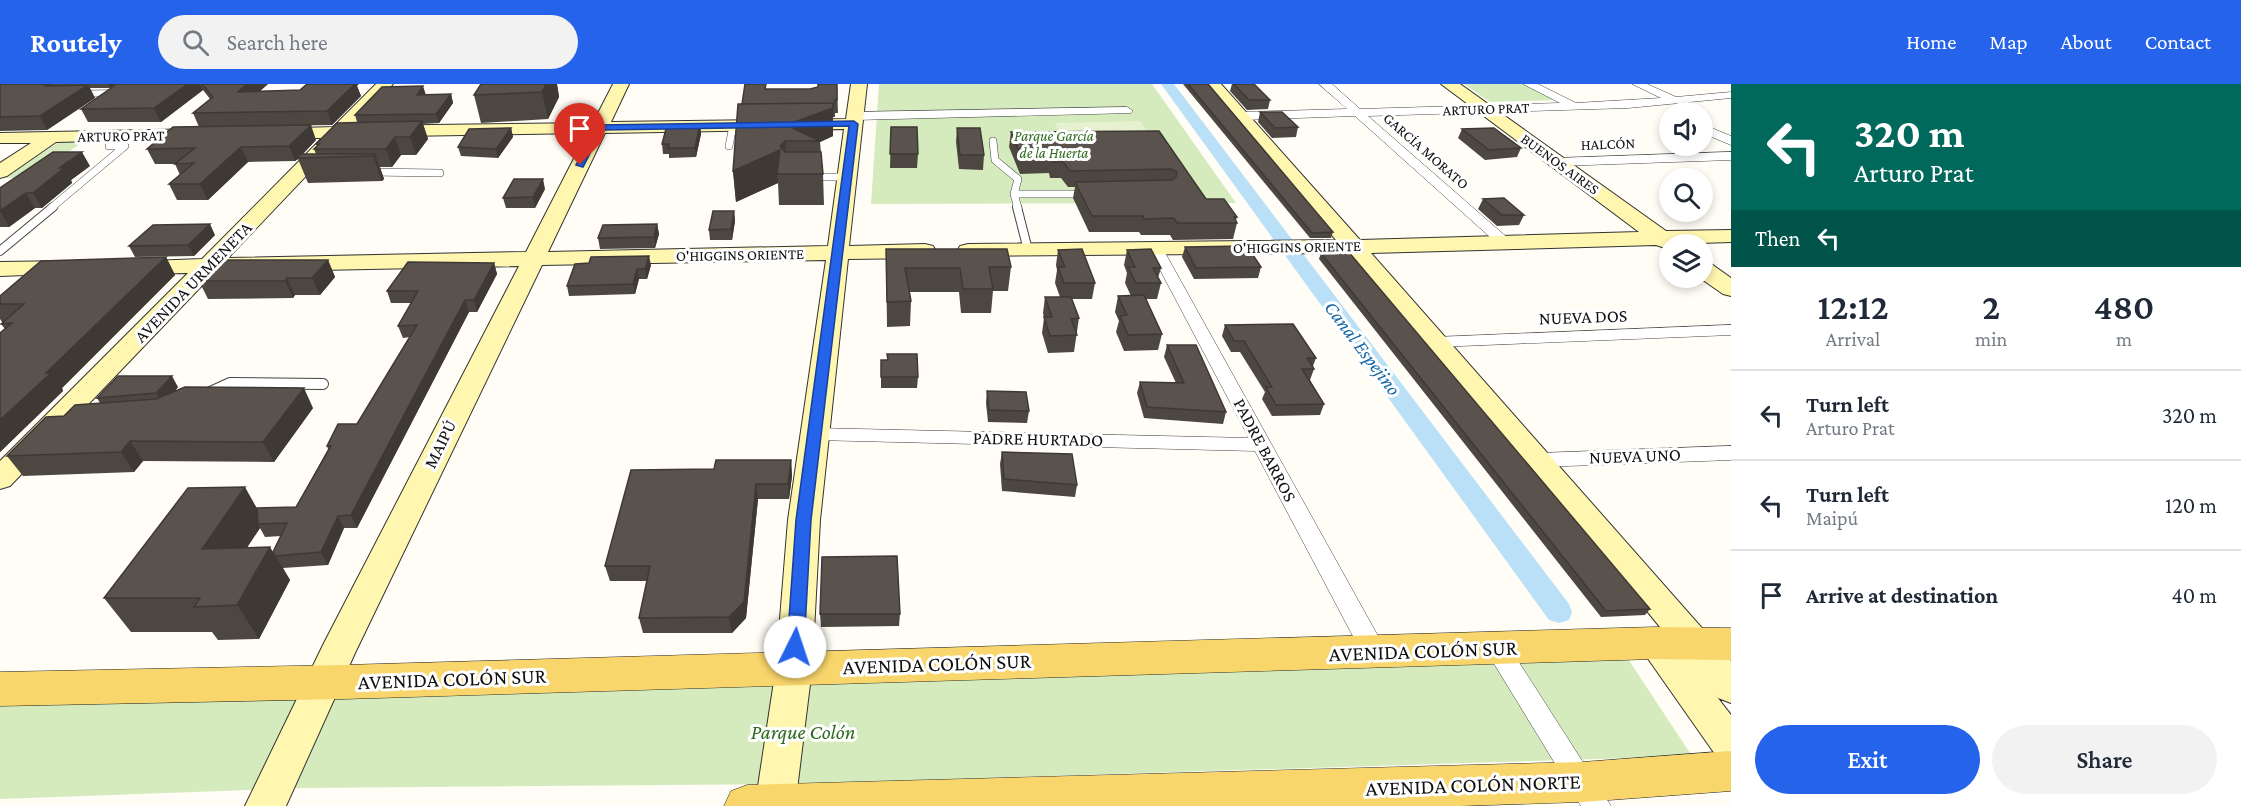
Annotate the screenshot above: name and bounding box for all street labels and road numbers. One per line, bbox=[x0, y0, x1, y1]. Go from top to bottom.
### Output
street label: ARTURO PRAT bbox=[1442, 99, 1530, 119]
street label: GARCÍA MORATO bbox=[1380, 110, 1472, 192]
street label: ARTURO PRAT bbox=[77, 127, 165, 145]
street label: BUENOS AIRES bbox=[1518, 130, 1602, 198]
street label: HALCÓN bbox=[1580, 135, 1636, 153]
street label: AVENIDA URMENETA bbox=[130, 217, 256, 347]
street label: O'HIGGINS ORIENTE bbox=[1233, 238, 1361, 256]
street label: O'HIGGINS ORIENTE bbox=[676, 246, 804, 264]
street label: NUEVA DOS bbox=[1538, 305, 1628, 329]
street label: PADRE BARROS bbox=[1229, 395, 1301, 505]
street label: MAIPÚ bbox=[420, 417, 460, 471]
street label: PADRE HURTADO bbox=[973, 428, 1103, 450]
street label: NUEVA UNO bbox=[1589, 444, 1681, 468]
street label: AVENIDA COLÓN SUR bbox=[1328, 636, 1518, 666]
street label: AVENIDA COLÓN SUR bbox=[842, 649, 1032, 679]
street label: AVENIDA COLÓN SUR bbox=[357, 664, 547, 694]
street label: AVENIDA COLÓN NORTE bbox=[1365, 769, 1581, 801]

